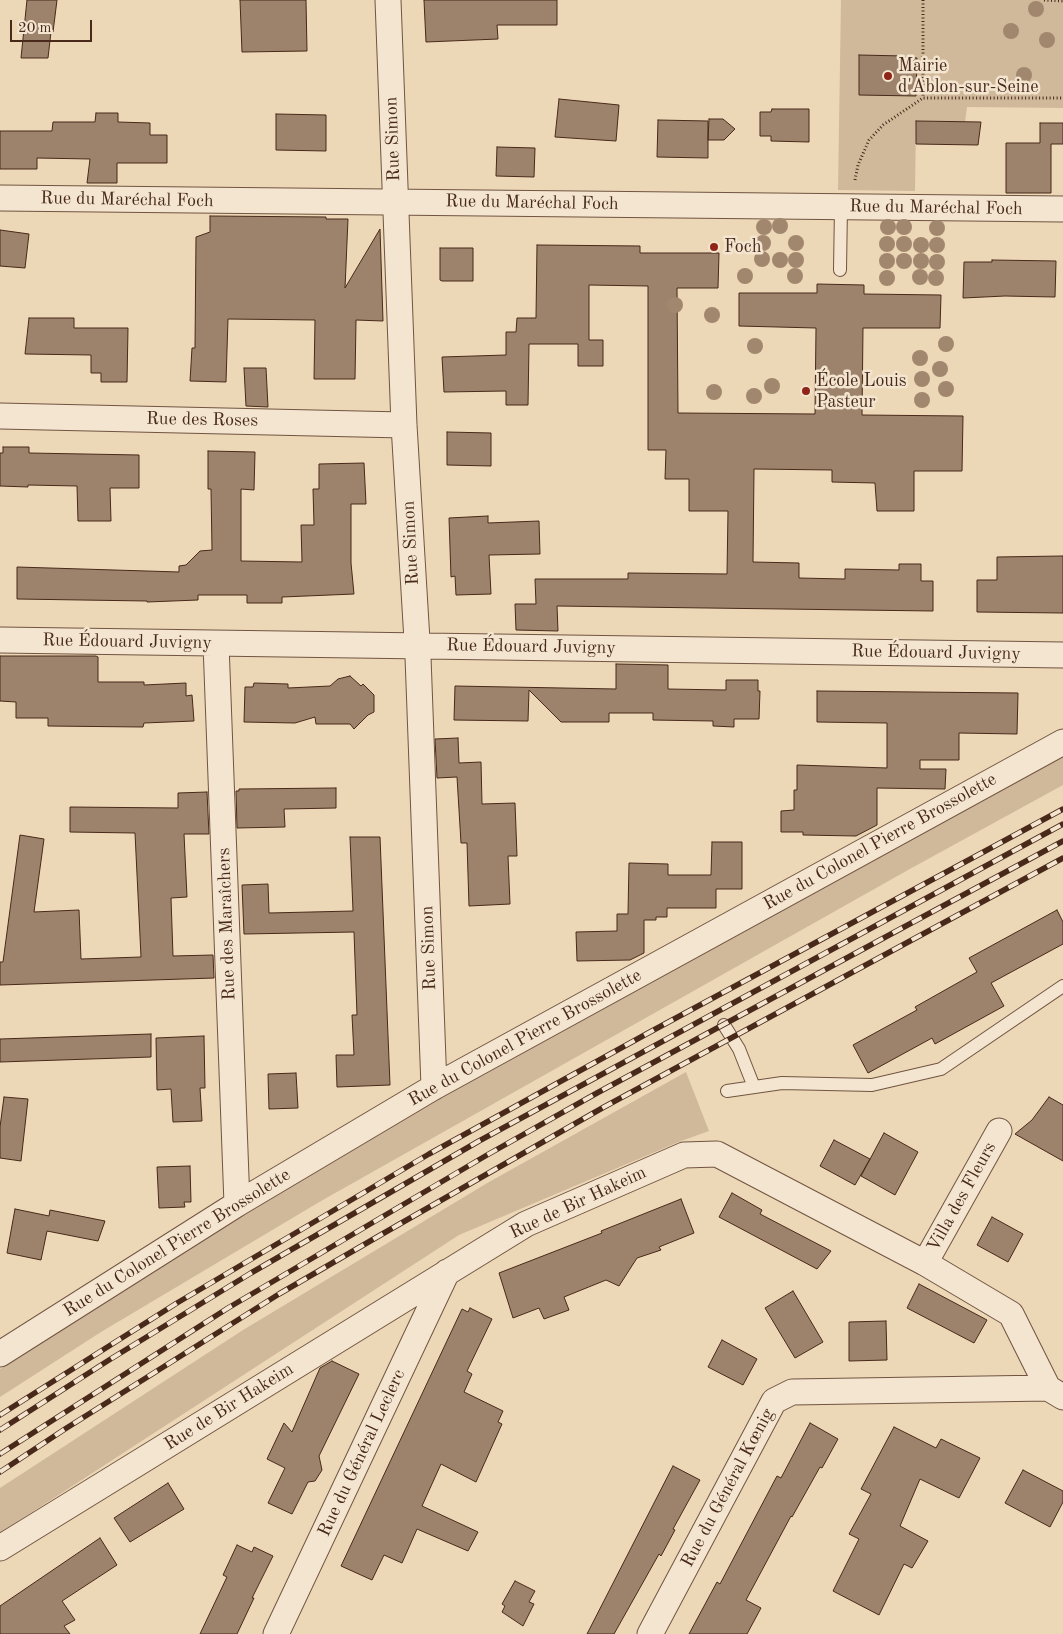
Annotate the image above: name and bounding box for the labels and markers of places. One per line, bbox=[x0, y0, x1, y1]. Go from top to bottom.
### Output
place label: Mairie d'Ablon-sur-Seine bbox=[898, 55, 1039, 98]
marker: Mairie d'Ablon-sur-Seine bbox=[882, 70, 894, 82]
place label: Foch bbox=[724, 236, 761, 258]
marker: Foch bbox=[708, 241, 720, 253]
place label: École Louis Pasteur bbox=[816, 370, 907, 412]
marker: École Louis Pasteur bbox=[800, 385, 812, 397]

